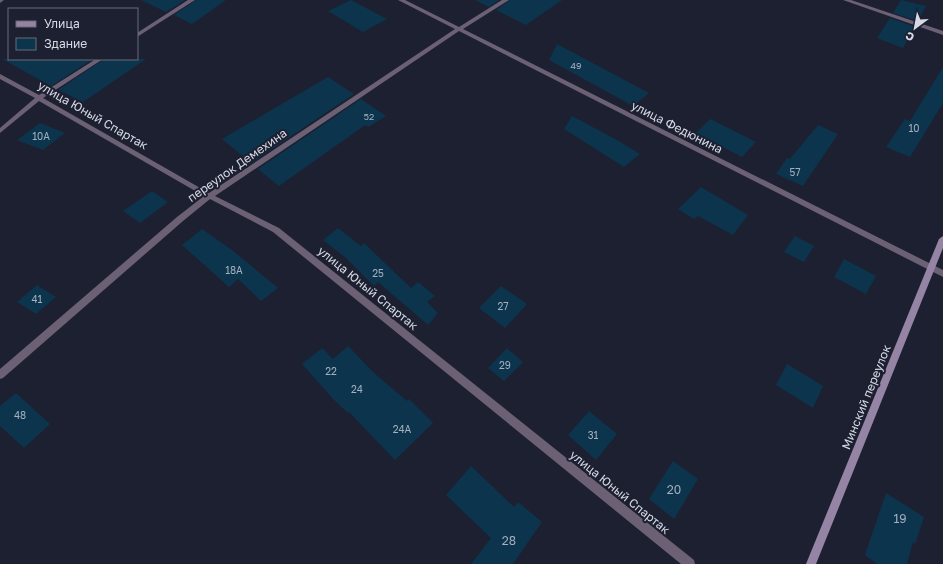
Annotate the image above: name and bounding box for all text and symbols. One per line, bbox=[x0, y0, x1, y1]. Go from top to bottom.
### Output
legend bbox=[8, 8, 138, 60]
north arrow bbox=[895, 8, 935, 48]
text: Улица bbox=[44, 16, 80, 31]
text: С bbox=[903, 29, 916, 44]
text: Здание bbox=[44, 36, 87, 51]
house number: 49 bbox=[571, 60, 581, 71]
street label: улица Юный Спартак bbox=[35, 77, 151, 153]
street label: улица Федюнина bbox=[629, 97, 725, 157]
house number: 52 bbox=[364, 111, 374, 122]
house number: 10 bbox=[908, 122, 920, 134]
street label: переулок Демехина bbox=[184, 125, 290, 205]
house number: 10А bbox=[32, 130, 50, 142]
house number: 57 bbox=[789, 166, 801, 178]
street label: улица Юный Спартак bbox=[315, 243, 421, 333]
house number: 18А bbox=[225, 264, 243, 276]
house number: 25 bbox=[372, 267, 384, 279]
house number: 41 bbox=[32, 293, 43, 305]
house number: 27 bbox=[497, 300, 509, 312]
street label: Минский переулок bbox=[838, 342, 894, 452]
house number: 29 bbox=[499, 359, 511, 371]
house number: 22 bbox=[325, 365, 337, 377]
house number: 24 bbox=[351, 383, 363, 395]
house number: 48 bbox=[14, 409, 26, 421]
house number: 24А bbox=[393, 423, 412, 435]
house number: 31 bbox=[588, 429, 598, 441]
street label: улица Юный Спартак bbox=[567, 447, 673, 537]
house number: 20 bbox=[667, 482, 681, 497]
house number: 19 bbox=[893, 511, 907, 526]
house number: 28 bbox=[502, 533, 516, 548]

